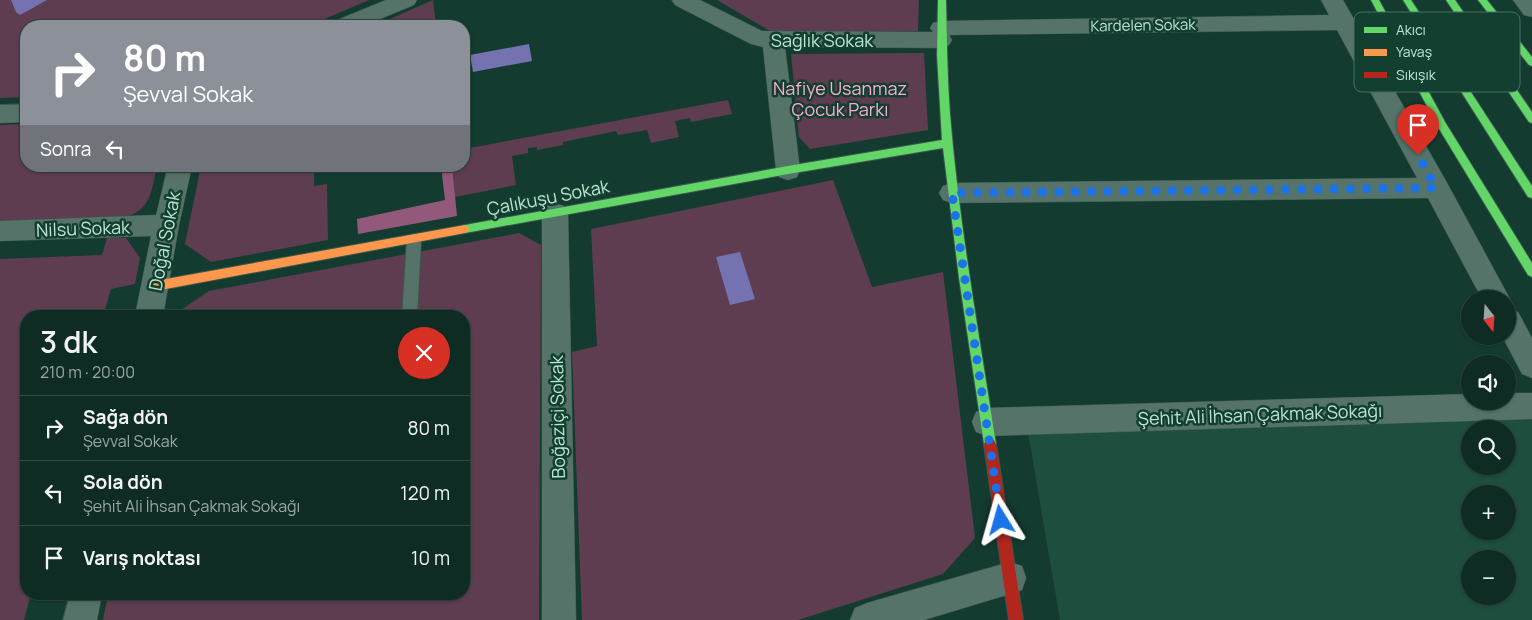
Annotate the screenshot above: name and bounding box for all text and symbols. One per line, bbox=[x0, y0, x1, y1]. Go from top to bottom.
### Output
legend bbox=[1354, 12, 1520, 92]
street label: Kardelen Sokak bbox=[1090, 14, 1196, 36]
text: Akıcı bbox=[1396, 20, 1426, 39]
street label: Sağlık Sokak bbox=[771, 28, 874, 52]
text: 80 m bbox=[123, 34, 206, 82]
icon: right bbox=[40, 40, 105, 105]
text: Yavaş bbox=[1396, 42, 1432, 61]
text: Sıkışık bbox=[1396, 65, 1437, 84]
park label: Nafiye Usanmaz Çocuk Parkı bbox=[773, 76, 907, 121]
text: Şevval Sokak bbox=[123, 79, 253, 109]
pin bbox=[1397, 104, 1439, 155]
icon: arrive bbox=[1404, 111, 1432, 139]
icon: left bbox=[101, 135, 129, 163]
text: Sonra bbox=[40, 136, 91, 162]
street label: Çalıkuşu Sokak bbox=[485, 173, 612, 221]
street label: Doğal Sokak bbox=[143, 188, 186, 293]
street label: Nilsu Sokak bbox=[36, 214, 131, 242]
north arrow bbox=[1461, 290, 1516, 345]
map controls bbox=[1461, 290, 1516, 605]
text: 3 dk bbox=[40, 321, 97, 362]
button: close bbox=[398, 327, 450, 379]
street label: Boğaziçi Sokak bbox=[544, 354, 570, 479]
button: sound bbox=[1461, 355, 1516, 410]
text: 210 m · 20:00 bbox=[40, 361, 135, 383]
street label: Şehit Ali İhsan Çakmak Sokağı bbox=[1137, 398, 1383, 430]
text: Sağa dön bbox=[83, 404, 168, 430]
icon: right bbox=[40, 414, 68, 442]
text: 80 m bbox=[407, 415, 450, 441]
button: search bbox=[1461, 420, 1516, 475]
text: Şevval Sokak bbox=[83, 430, 178, 452]
text: Sola dön bbox=[83, 469, 163, 495]
icon: left bbox=[40, 479, 68, 507]
text: 120 m bbox=[400, 480, 450, 506]
button: + bbox=[1461, 485, 1516, 540]
position arrow bbox=[974, 493, 1026, 545]
text: Şehit Ali İhsan Çakmak Sokağı bbox=[83, 495, 300, 517]
icon: arrive bbox=[40, 544, 68, 572]
text: Varış noktası bbox=[83, 545, 201, 571]
text: 10 m bbox=[411, 545, 450, 571]
button: − bbox=[1461, 550, 1516, 605]

